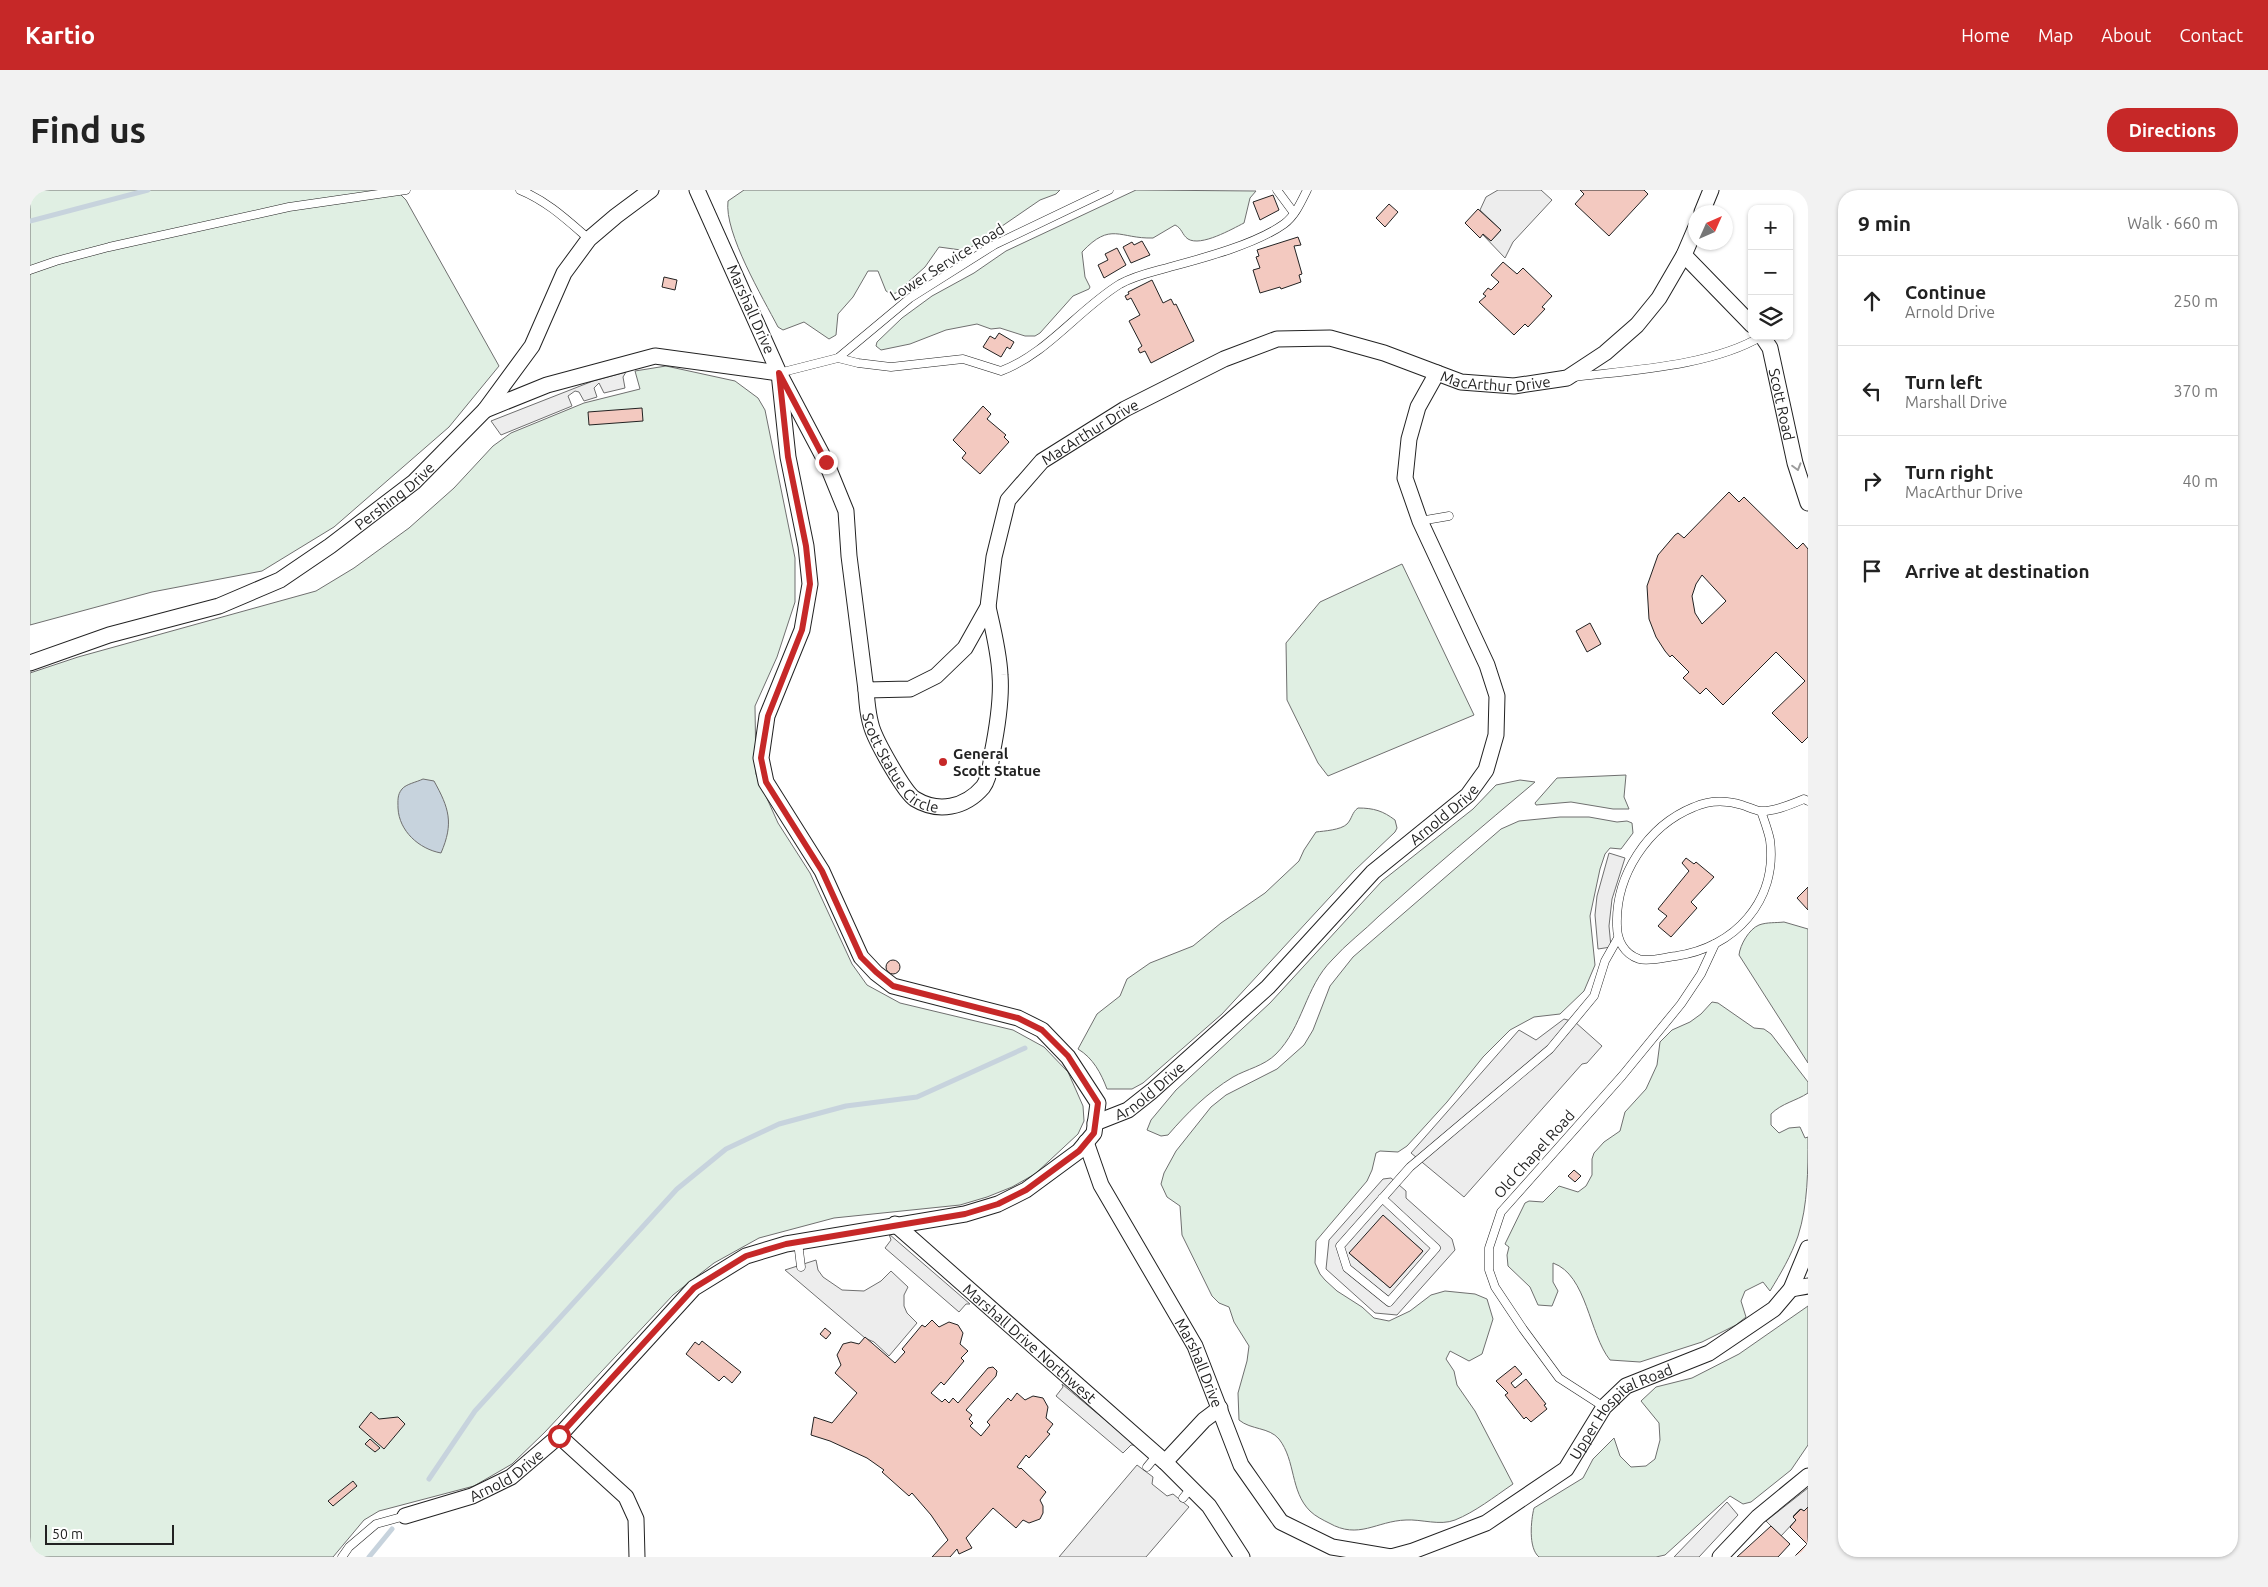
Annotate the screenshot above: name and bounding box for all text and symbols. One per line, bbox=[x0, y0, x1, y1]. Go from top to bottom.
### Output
text: Kartio bbox=[25, 22, 95, 49]
text: Home bbox=[1961, 25, 2010, 45]
text: Map bbox=[2038, 25, 2073, 45]
text: About bbox=[2101, 25, 2151, 45]
text: Contact bbox=[2179, 25, 2243, 45]
button: Directions bbox=[2107, 108, 2238, 152]
text: Find us bbox=[30, 110, 146, 150]
north arrow bbox=[1688, 205, 1733, 250]
map controls bbox=[1748, 205, 1793, 340]
button: + bbox=[1748, 205, 1793, 250]
text: 9 min bbox=[1858, 211, 1911, 235]
text: Walk · 660 m bbox=[2127, 214, 2218, 232]
street label: Lower Service Road bbox=[887, 220, 1007, 304]
button: − bbox=[1748, 250, 1793, 295]
street label: Marshall Drive bbox=[724, 262, 778, 356]
text: Continue bbox=[1905, 281, 1986, 303]
icon: ahead bbox=[1858, 287, 1886, 315]
text: 250 m bbox=[2173, 292, 2218, 310]
button: layers bbox=[1748, 295, 1793, 340]
text: Arnold Drive bbox=[1905, 303, 1995, 321]
street label: MacArthur Drive bbox=[1438, 367, 1552, 395]
street label: Scott Road bbox=[1766, 367, 1798, 442]
text: Turn left bbox=[1905, 371, 1983, 393]
icon: left bbox=[1858, 377, 1886, 405]
text: 370 m bbox=[2173, 382, 2218, 400]
text: Marshall Drive bbox=[1905, 393, 2007, 411]
street label: MacArthur Drive bbox=[1038, 395, 1141, 468]
route end bbox=[815, 451, 838, 474]
street label: Pershing Drive bbox=[351, 458, 437, 533]
text: Turn right bbox=[1905, 461, 1993, 483]
one-way arrow bbox=[1791, 462, 1801, 470]
icon: right bbox=[1858, 467, 1886, 495]
text: 40 m bbox=[2182, 472, 2218, 490]
text: MacArthur Drive bbox=[1905, 483, 2023, 501]
icon: arrive bbox=[1858, 557, 1886, 585]
text: Arrive at destination bbox=[1905, 560, 2090, 582]
street label: Scott Statue Circle bbox=[860, 711, 940, 815]
place label: General Scott Statue bbox=[953, 745, 1041, 779]
marker: General Scott Statue bbox=[937, 756, 949, 768]
street label: Arnold Drive bbox=[1406, 781, 1482, 848]
street label: Arnold Drive bbox=[1112, 1058, 1188, 1123]
street label: Old Chapel Road bbox=[1490, 1107, 1578, 1201]
street label: Marshall Drive Northwest bbox=[960, 1280, 1100, 1406]
street label: Marshall Drive bbox=[1172, 1315, 1226, 1410]
street label: Upper Hospital Road bbox=[1566, 1360, 1675, 1462]
route start bbox=[548, 1425, 571, 1448]
street label: Arnold Drive bbox=[466, 1445, 546, 1505]
scale bar bbox=[45, 1522, 174, 1545]
text: 50 m bbox=[52, 1526, 83, 1542]

